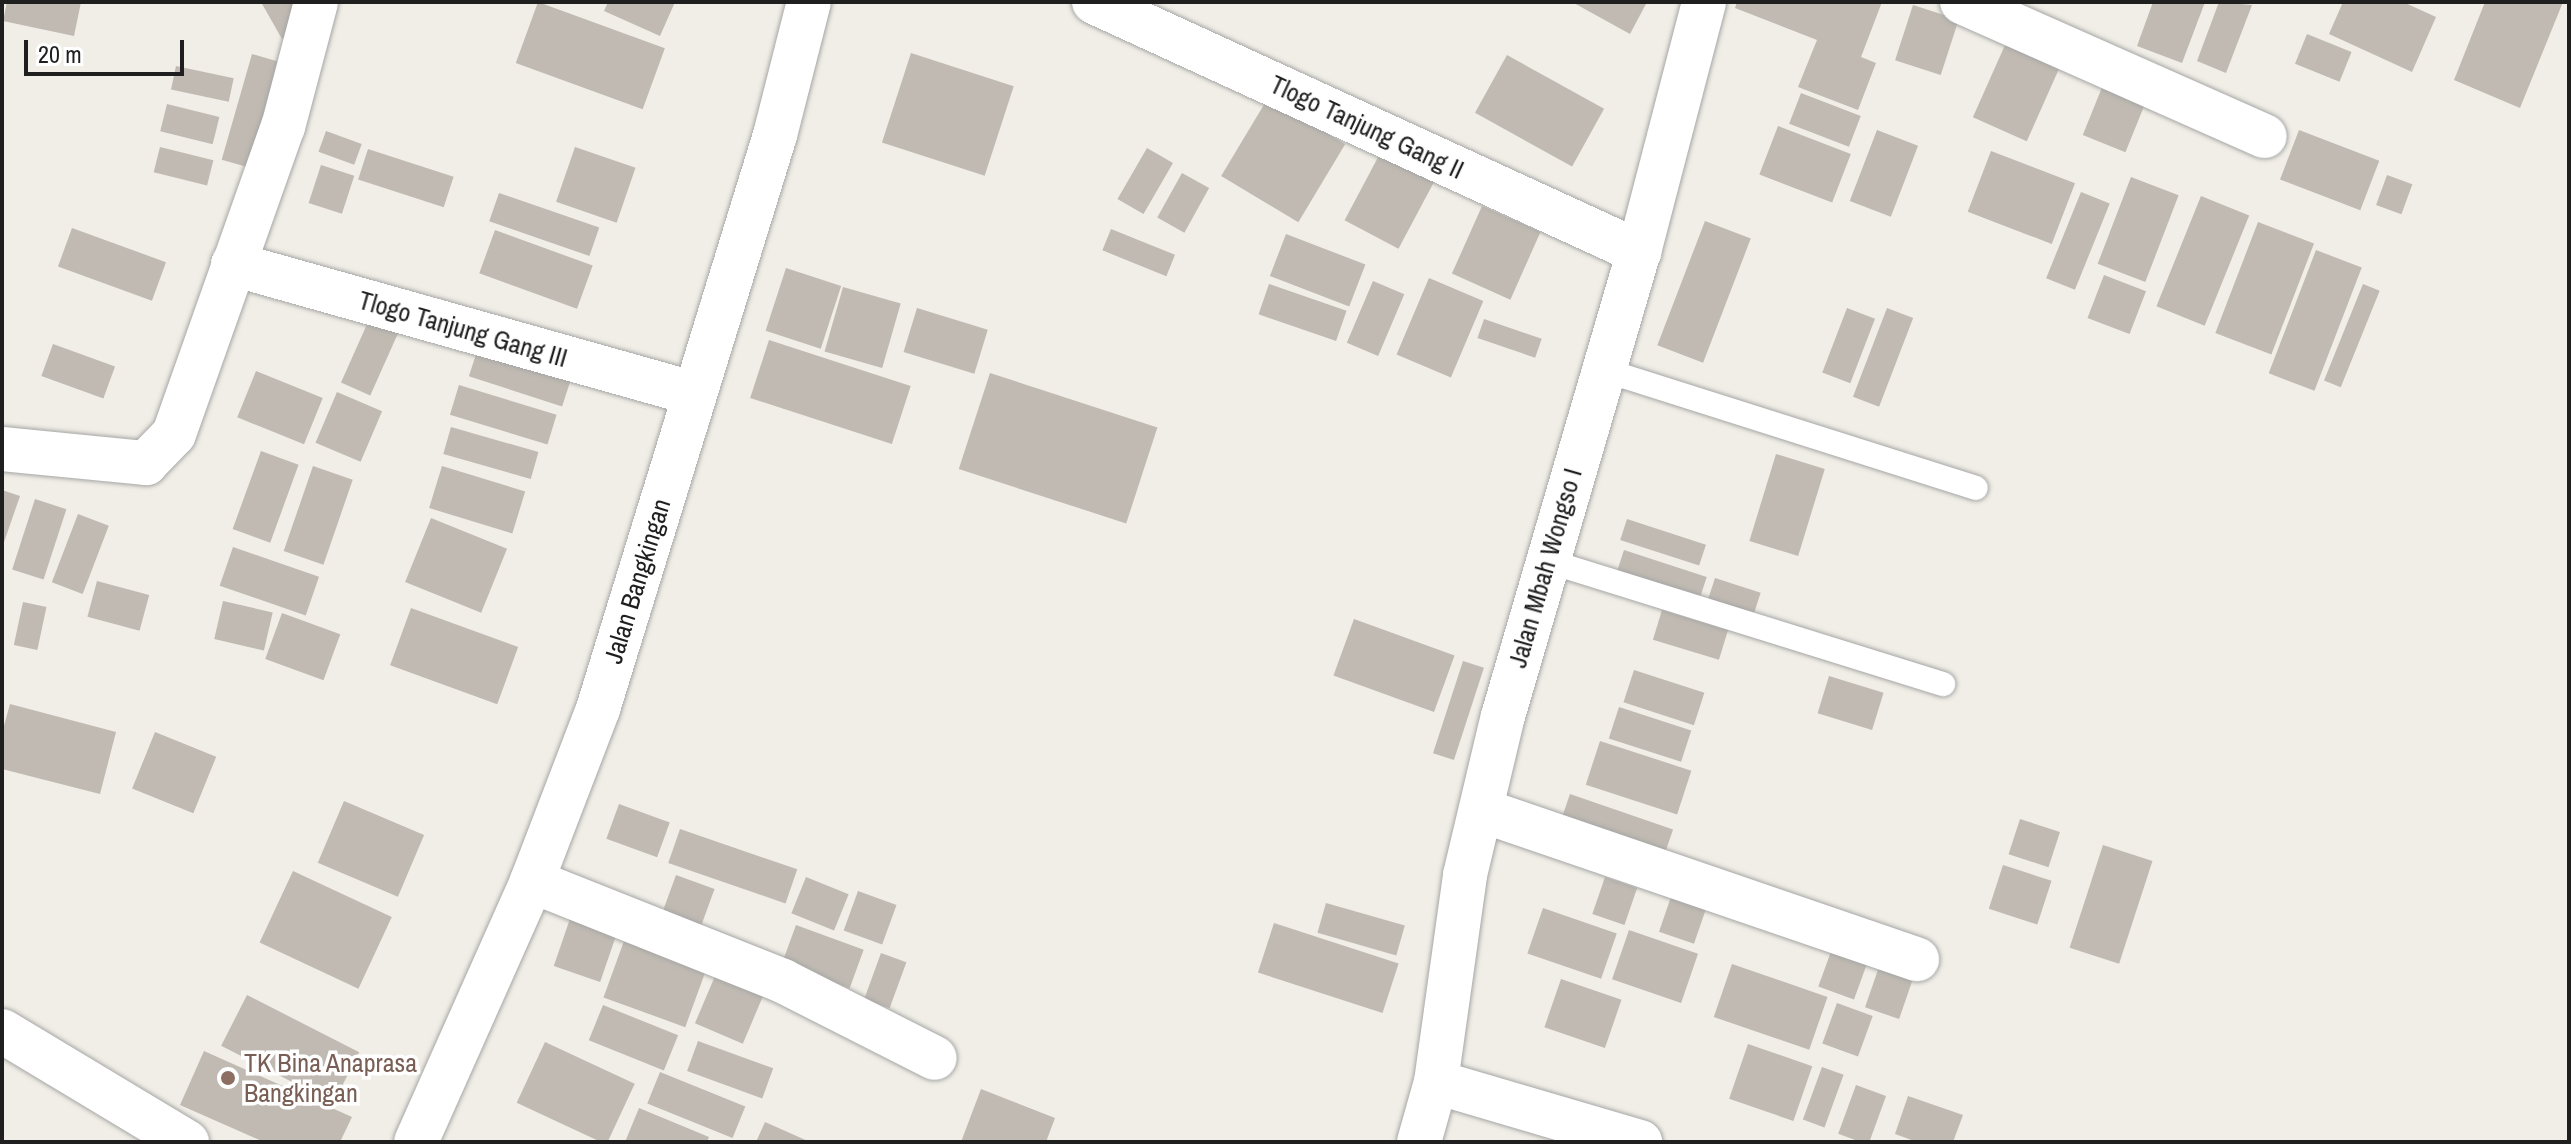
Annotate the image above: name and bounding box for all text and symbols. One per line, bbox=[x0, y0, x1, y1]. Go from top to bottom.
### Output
scale bar bbox=[28, 24, 188, 74]
text: 20 m bbox=[38, 38, 82, 70]
street label: Tlogo Tanjung Gang II bbox=[1265, 68, 1469, 186]
street label: Tlogo Tanjung Gang III bbox=[355, 284, 571, 374]
street label: Jalan Mbah Wongso I bbox=[1502, 465, 1588, 671]
street label: Jalan Bangkingan bbox=[597, 495, 677, 667]
place label: TK Bina Anaprasa Bangkingan bbox=[244, 1047, 418, 1108]
marker: TK Bina Anaprasa Bangkingan bbox=[219, 1069, 237, 1087]

